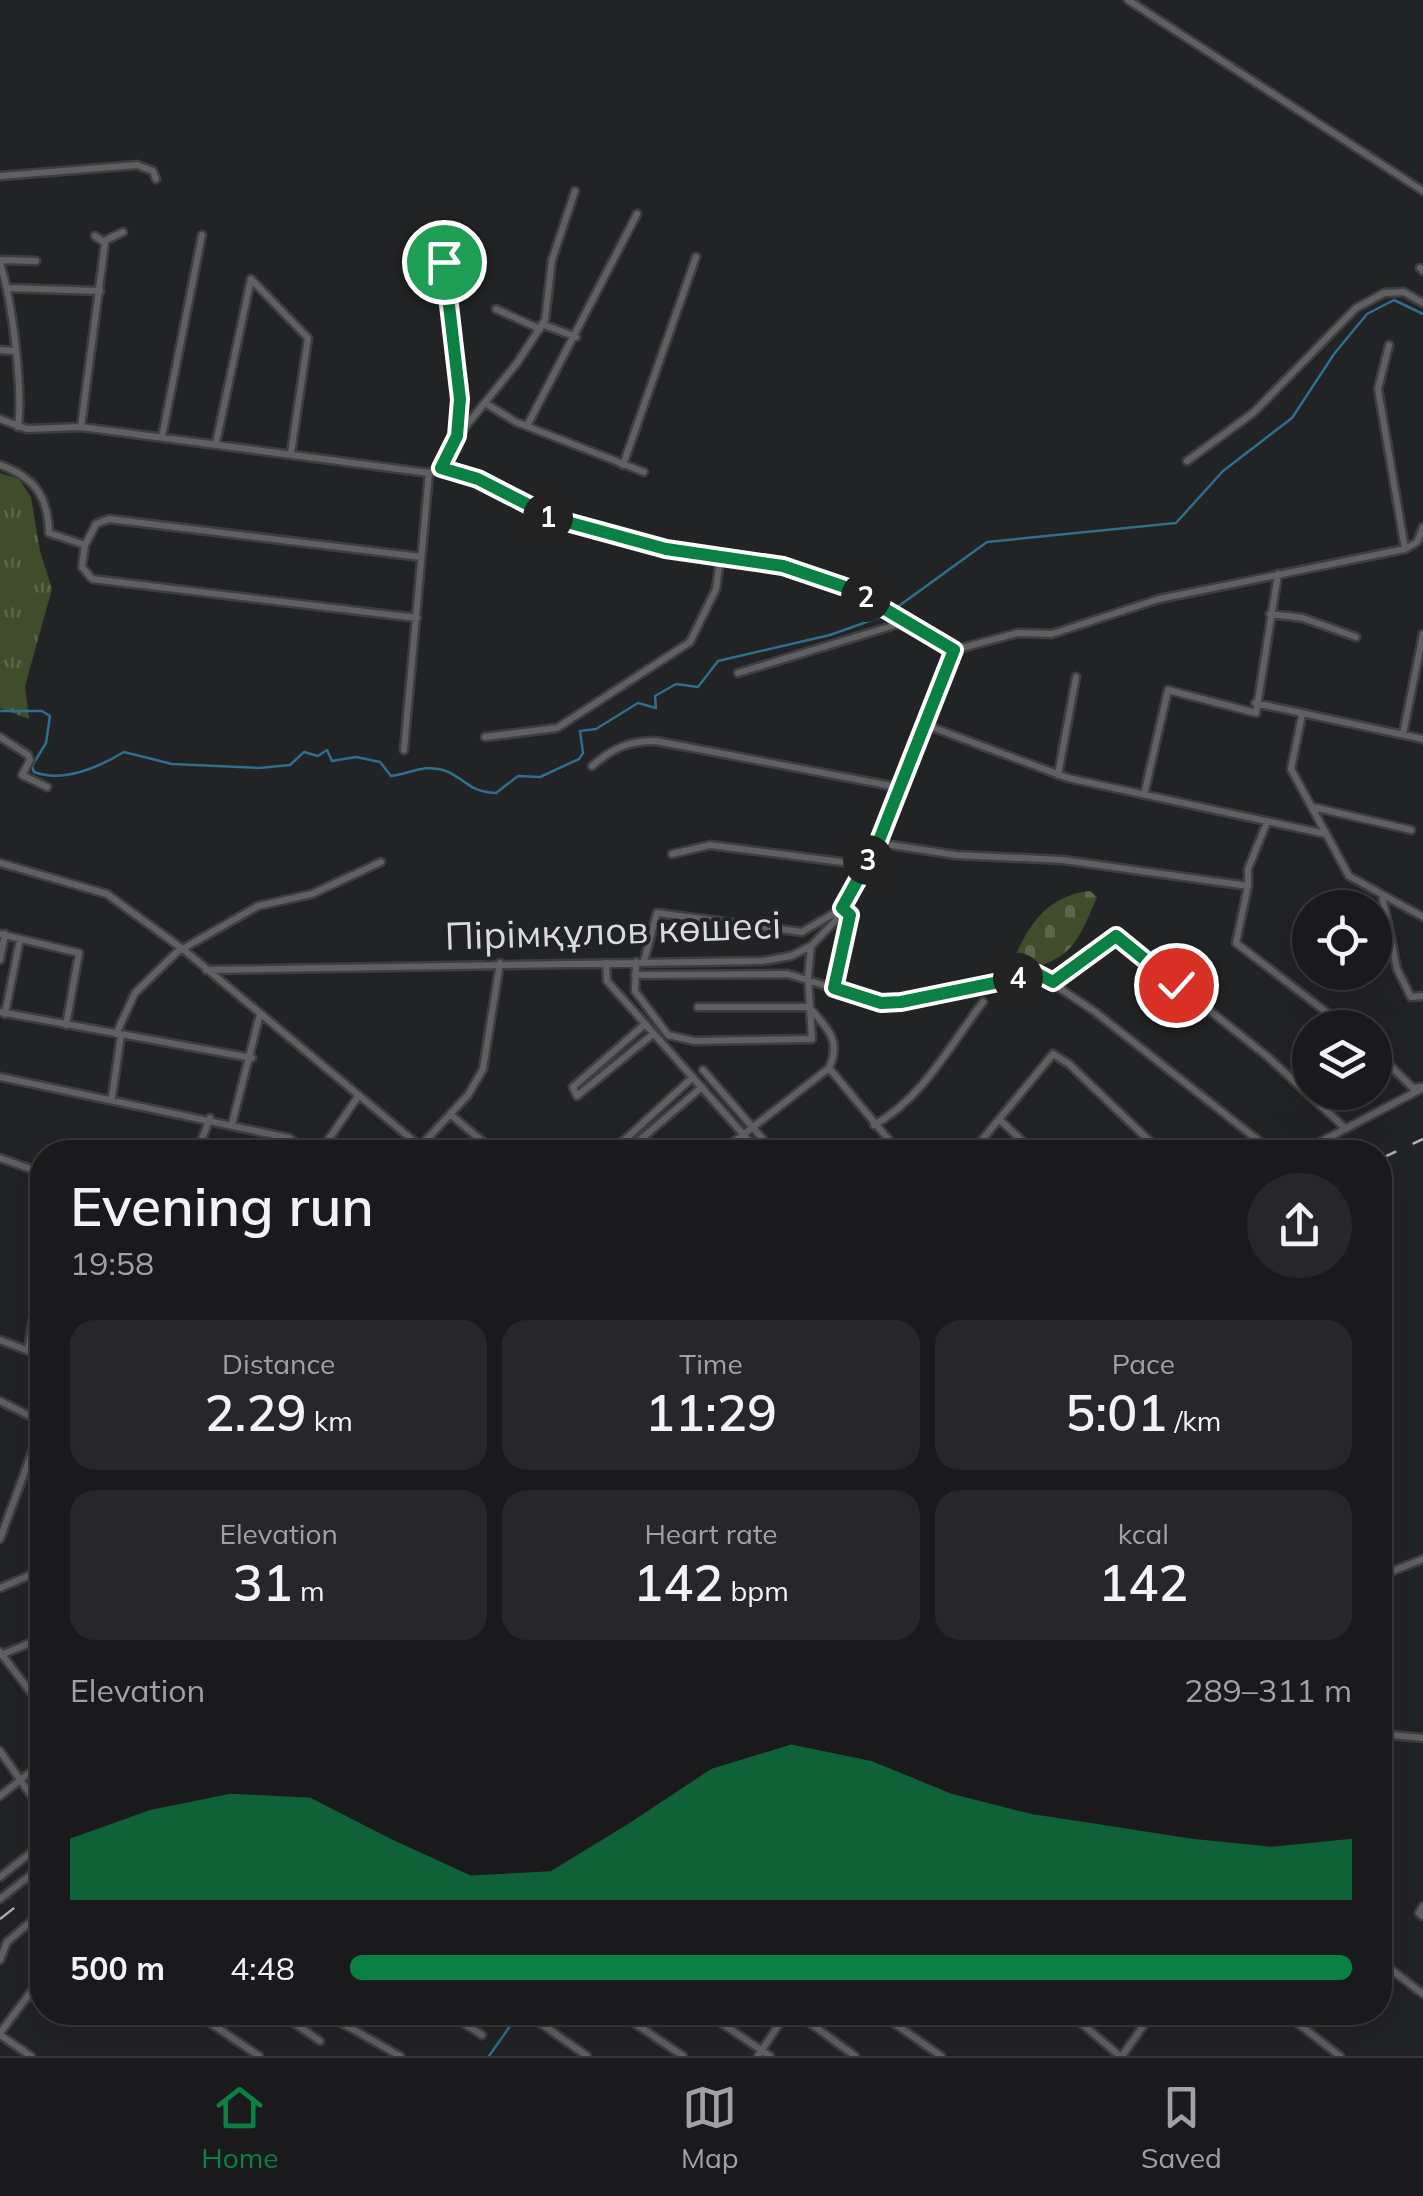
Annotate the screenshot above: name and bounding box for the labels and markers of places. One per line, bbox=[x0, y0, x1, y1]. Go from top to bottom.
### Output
pin bbox=[402, 220, 487, 305]
pin: 1 bbox=[523, 492, 573, 542]
pin: 2 bbox=[841, 572, 891, 622]
pin: 3 bbox=[843, 835, 893, 885]
pin bbox=[1134, 943, 1219, 1028]
pin: 4 bbox=[993, 953, 1043, 1003]

